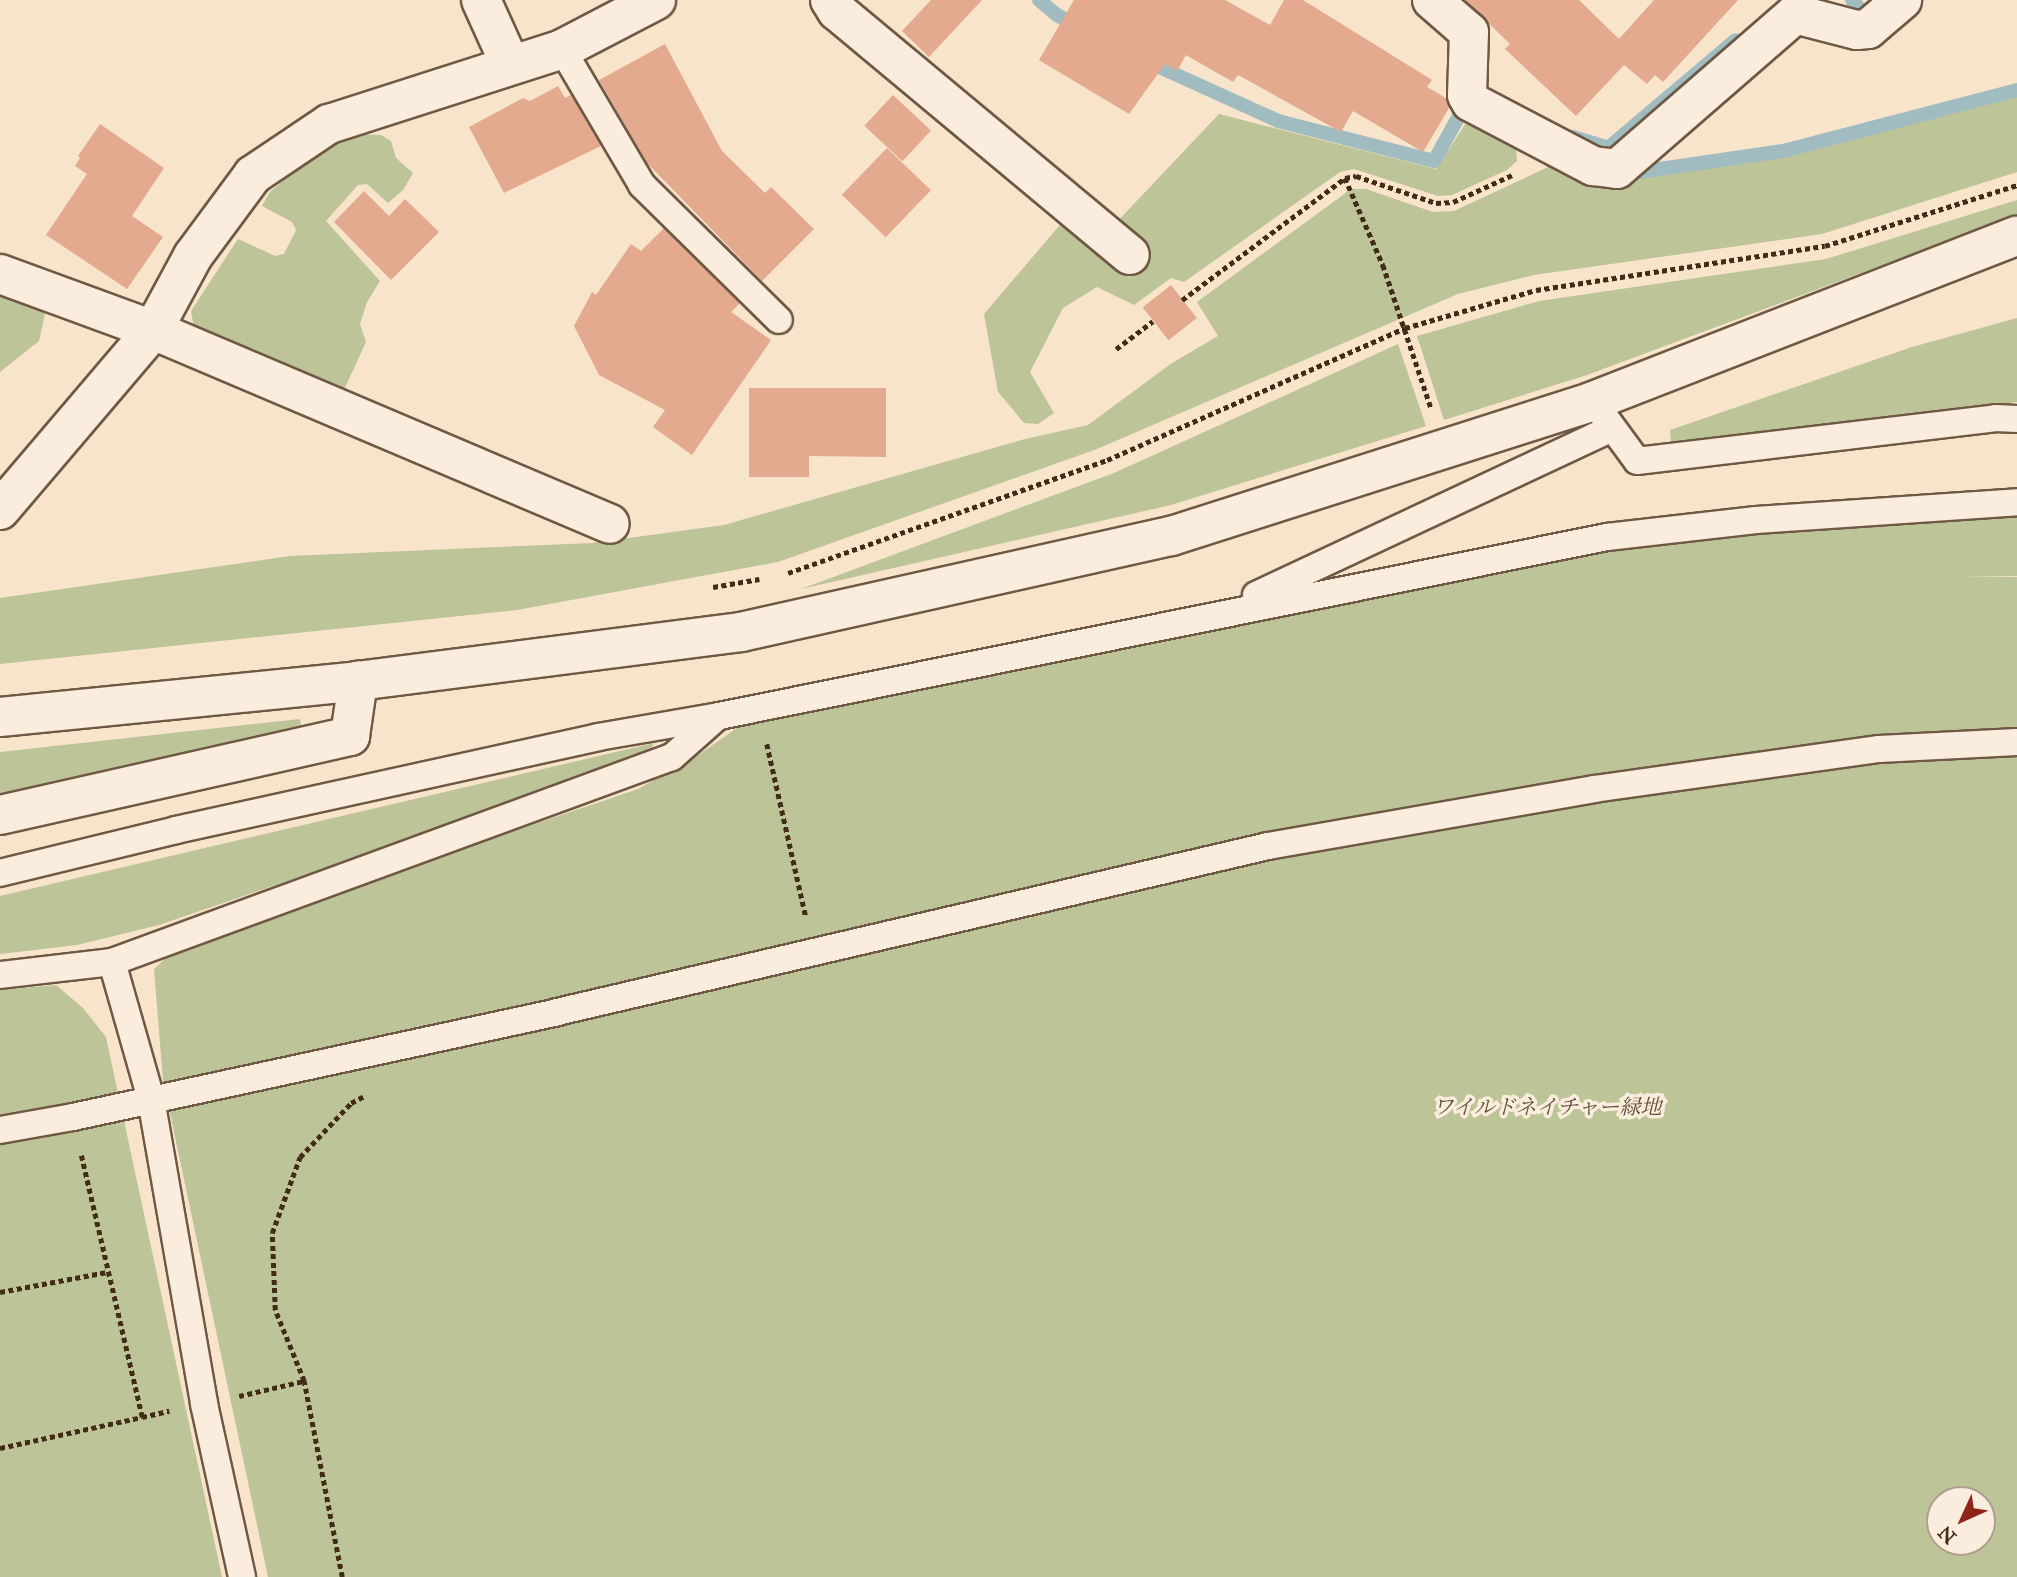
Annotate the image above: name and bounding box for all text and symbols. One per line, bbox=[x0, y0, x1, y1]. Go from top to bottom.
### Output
park label: ワイルドネイチャー緑地 bbox=[1432, 1094, 1662, 1120]
north arrow bbox=[1926, 1486, 1996, 1556]
text: N bbox=[1933, 1521, 1961, 1549]

